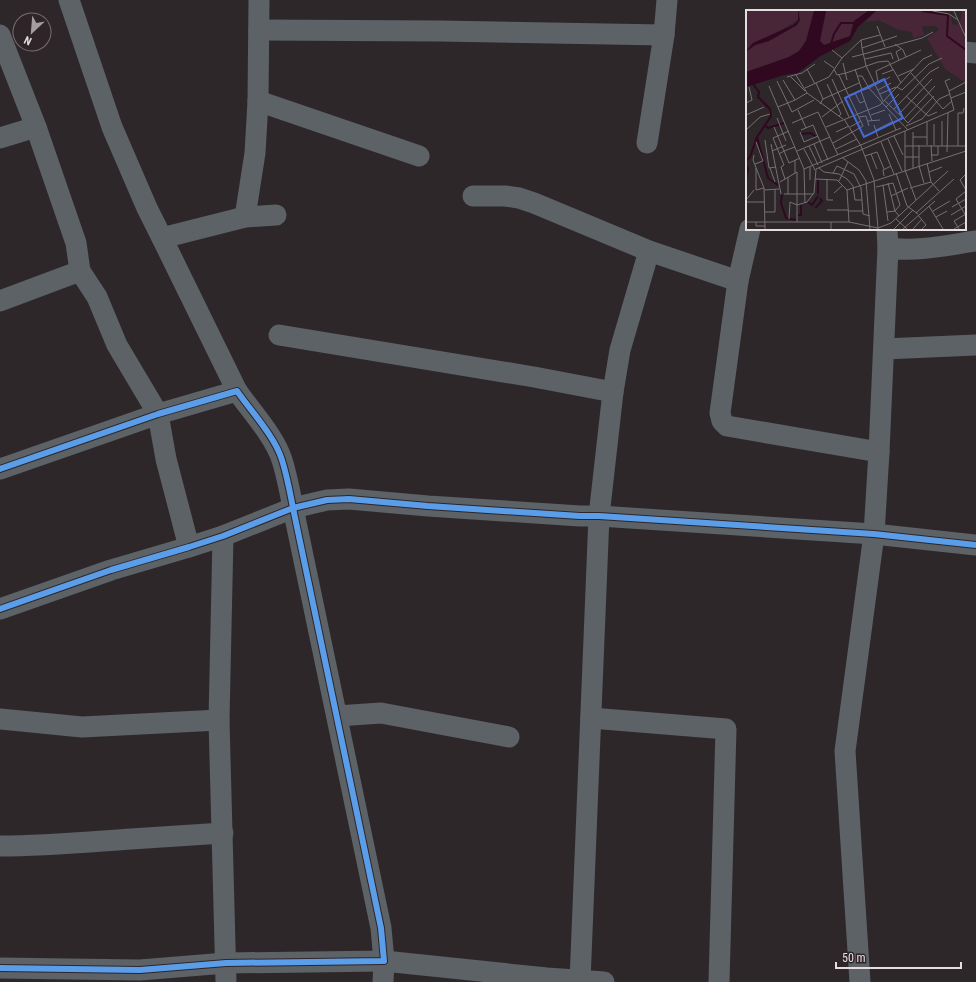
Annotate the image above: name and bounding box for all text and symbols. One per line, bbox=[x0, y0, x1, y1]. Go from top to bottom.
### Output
inset map bbox=[746, 10, 966, 230]
north arrow bbox=[12, 12, 52, 52]
text: N bbox=[22, 33, 34, 48]
scale bar bbox=[836, 944, 961, 970]
text: 50 m bbox=[842, 951, 866, 965]

